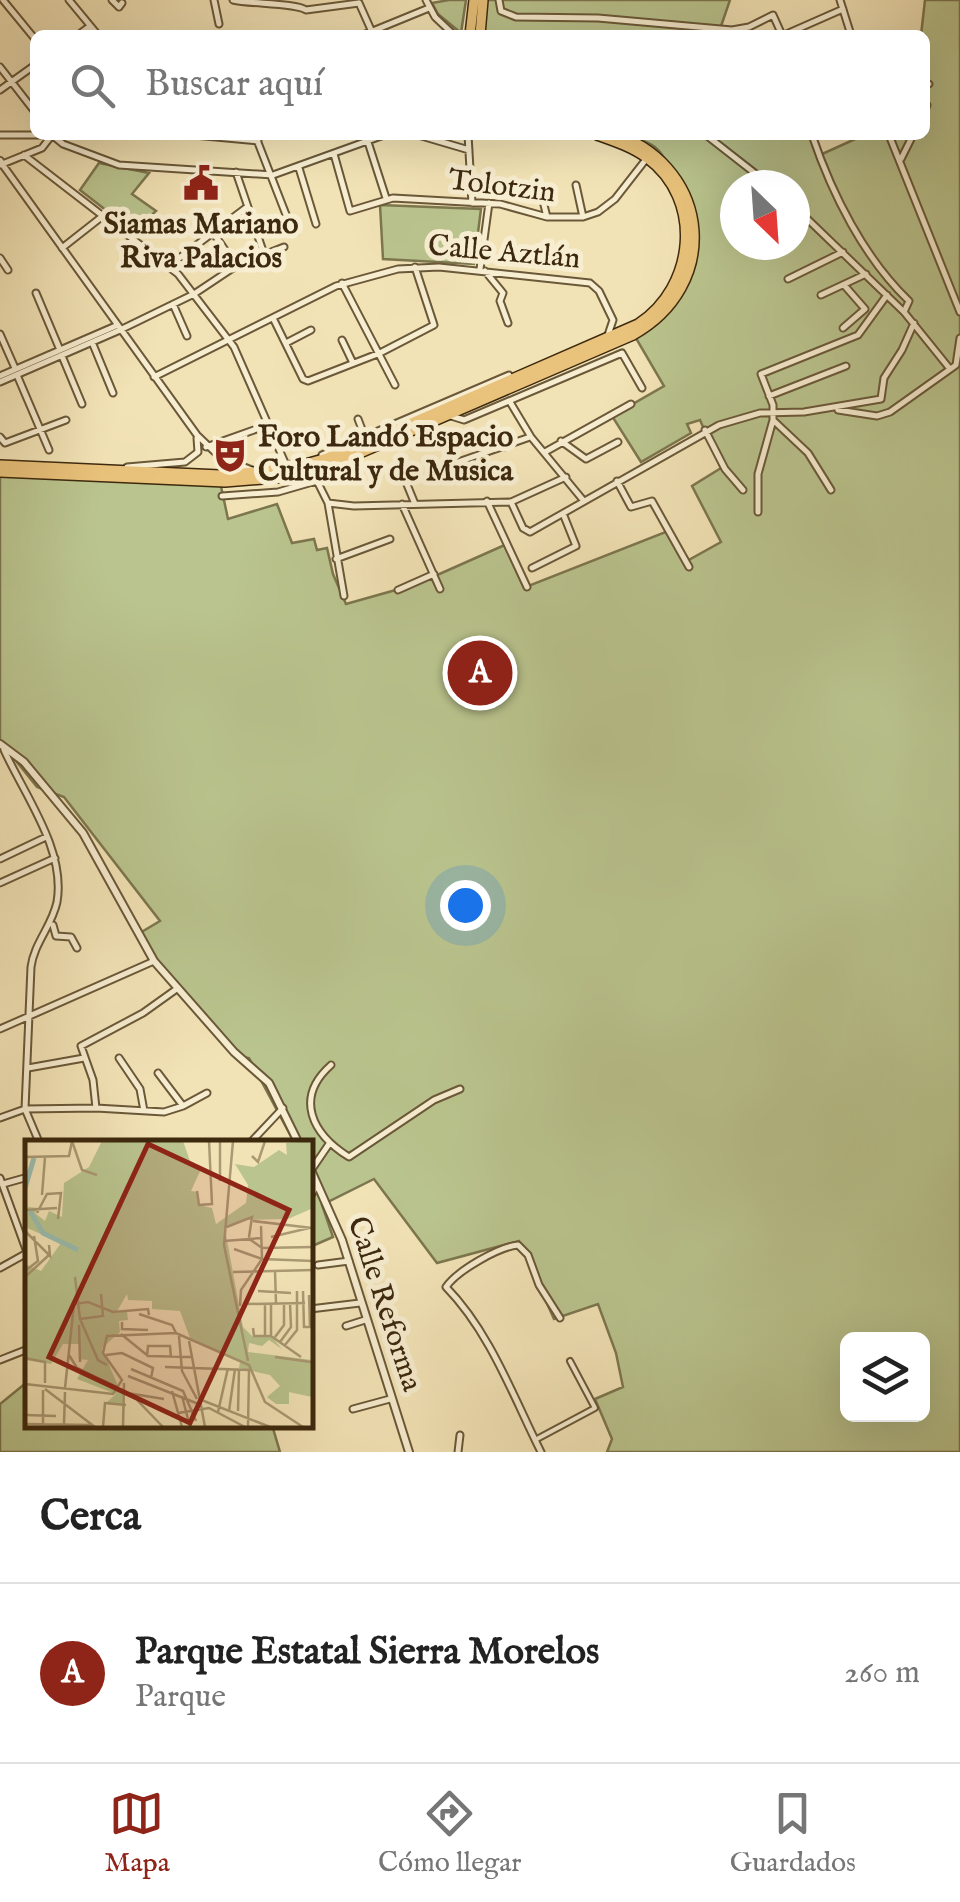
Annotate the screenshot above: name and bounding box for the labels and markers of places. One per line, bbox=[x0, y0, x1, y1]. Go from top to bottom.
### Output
public building icon: Siamas Mariano Riva Palacios bbox=[182, 164, 220, 202]
place label: Siamas Mariano Riva Palacios bbox=[104, 206, 298, 278]
place label: Foro Landó Espacio Cultural y de Musica bbox=[258, 419, 514, 491]
theatre icon: Foro Landó Espacio Cultural y de Musica bbox=[211, 436, 249, 474]
pin: A bbox=[448, 636, 512, 710]

